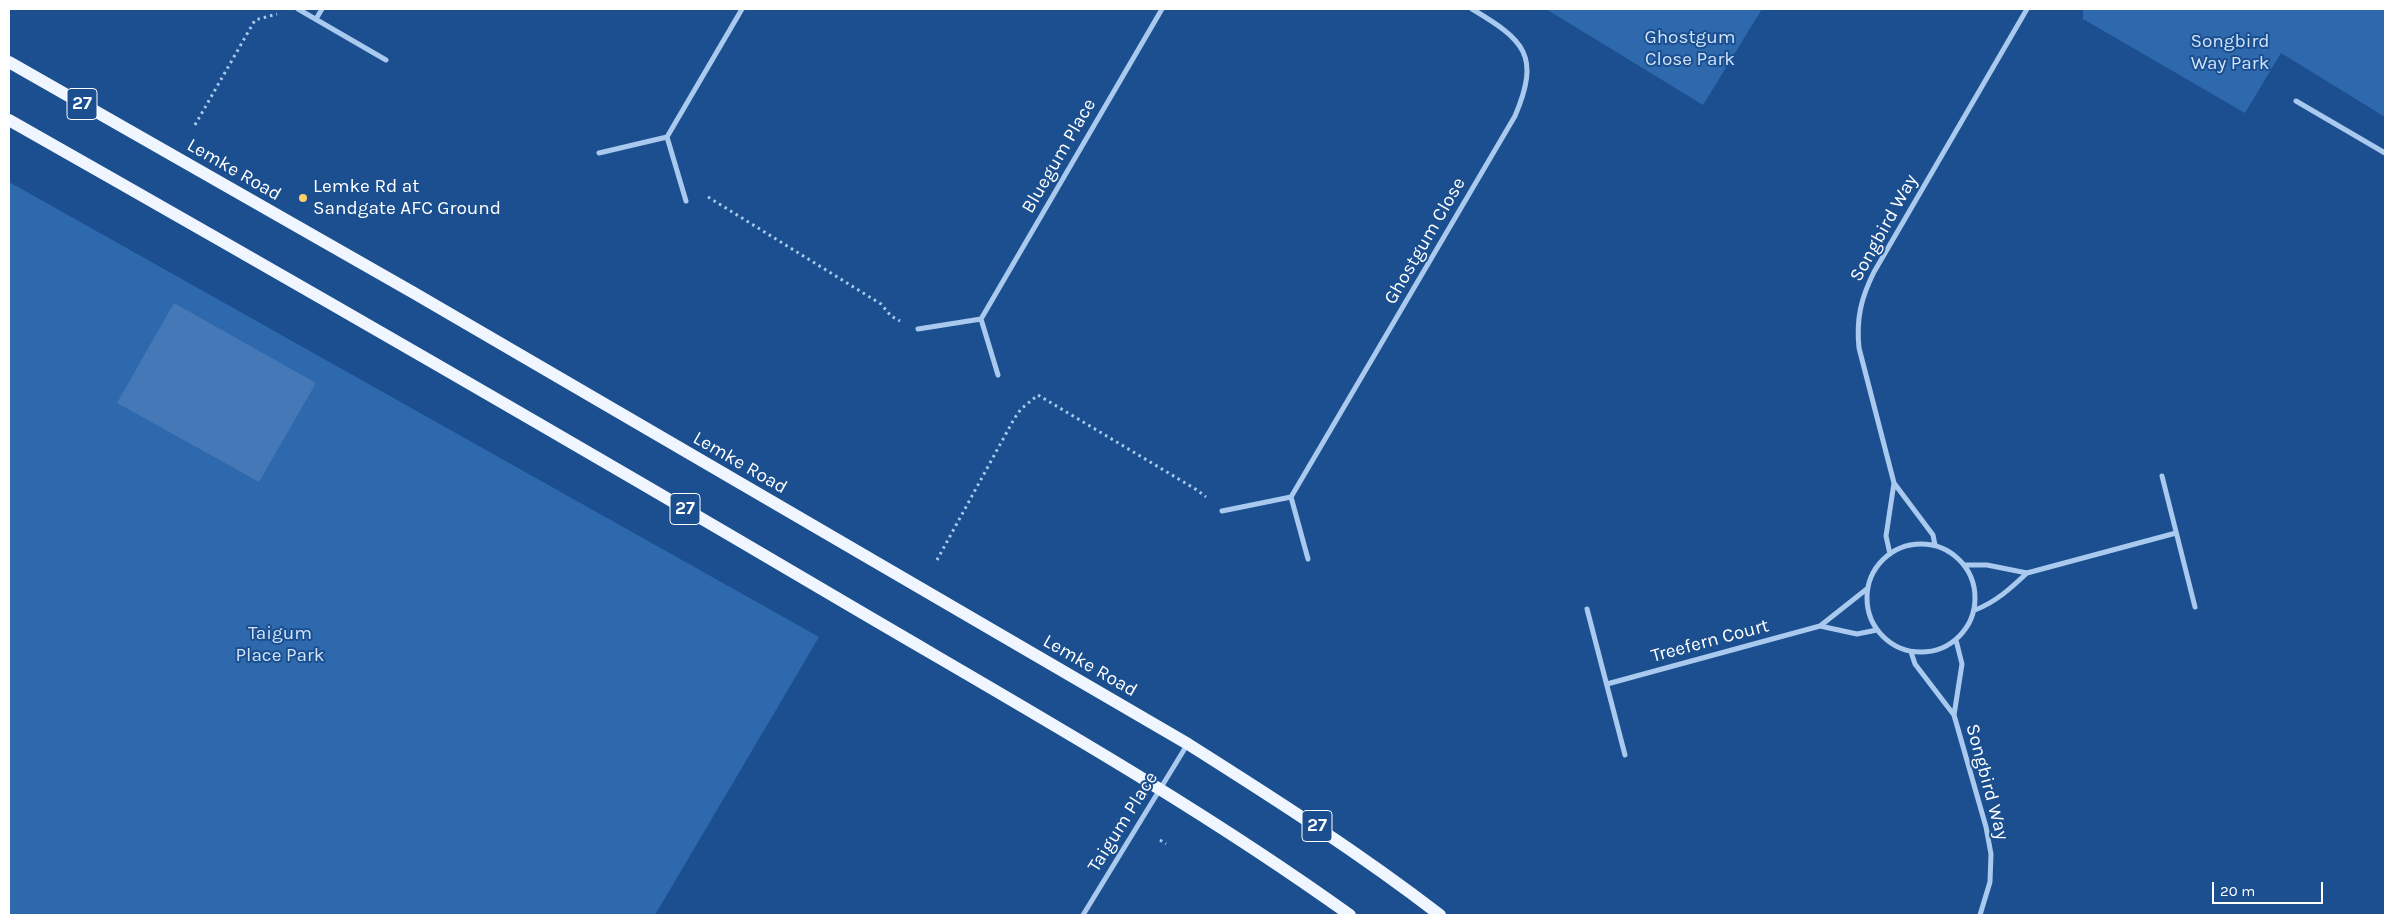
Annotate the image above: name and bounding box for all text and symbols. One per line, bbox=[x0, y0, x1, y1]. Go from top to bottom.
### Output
park label: Ghostgum Close Park bbox=[1644, 27, 1736, 71]
park label: Songbird Way Park bbox=[2190, 31, 2270, 75]
road number: 27 bbox=[67, 88, 97, 120]
street label: Bluegum Place bbox=[1017, 95, 1101, 217]
street label: Lemke Road bbox=[183, 134, 285, 206]
street label: Songbird Way bbox=[1845, 170, 1923, 286]
street label: Ghostgum Close bbox=[1379, 173, 1471, 309]
place label: Lemke Rd at Sandgate AFC Ground bbox=[313, 176, 501, 220]
marker: Lemke Rd at Sandgate AFC Ground bbox=[297, 192, 309, 204]
street label: Lemke Road bbox=[689, 427, 791, 499]
road number: 27 bbox=[670, 494, 700, 524]
street label: Treefern Court bbox=[1649, 614, 1771, 668]
park label: Taigum Place Park bbox=[236, 623, 324, 667]
street label: Lemke Road bbox=[1039, 630, 1141, 702]
street label: Songbird Way bbox=[1961, 721, 2013, 843]
street label: Taigum Place bbox=[1083, 767, 1163, 877]
road number: 27 bbox=[1302, 810, 1332, 841]
scale bar bbox=[2214, 872, 2325, 904]
text: 20 m bbox=[2220, 882, 2255, 900]

